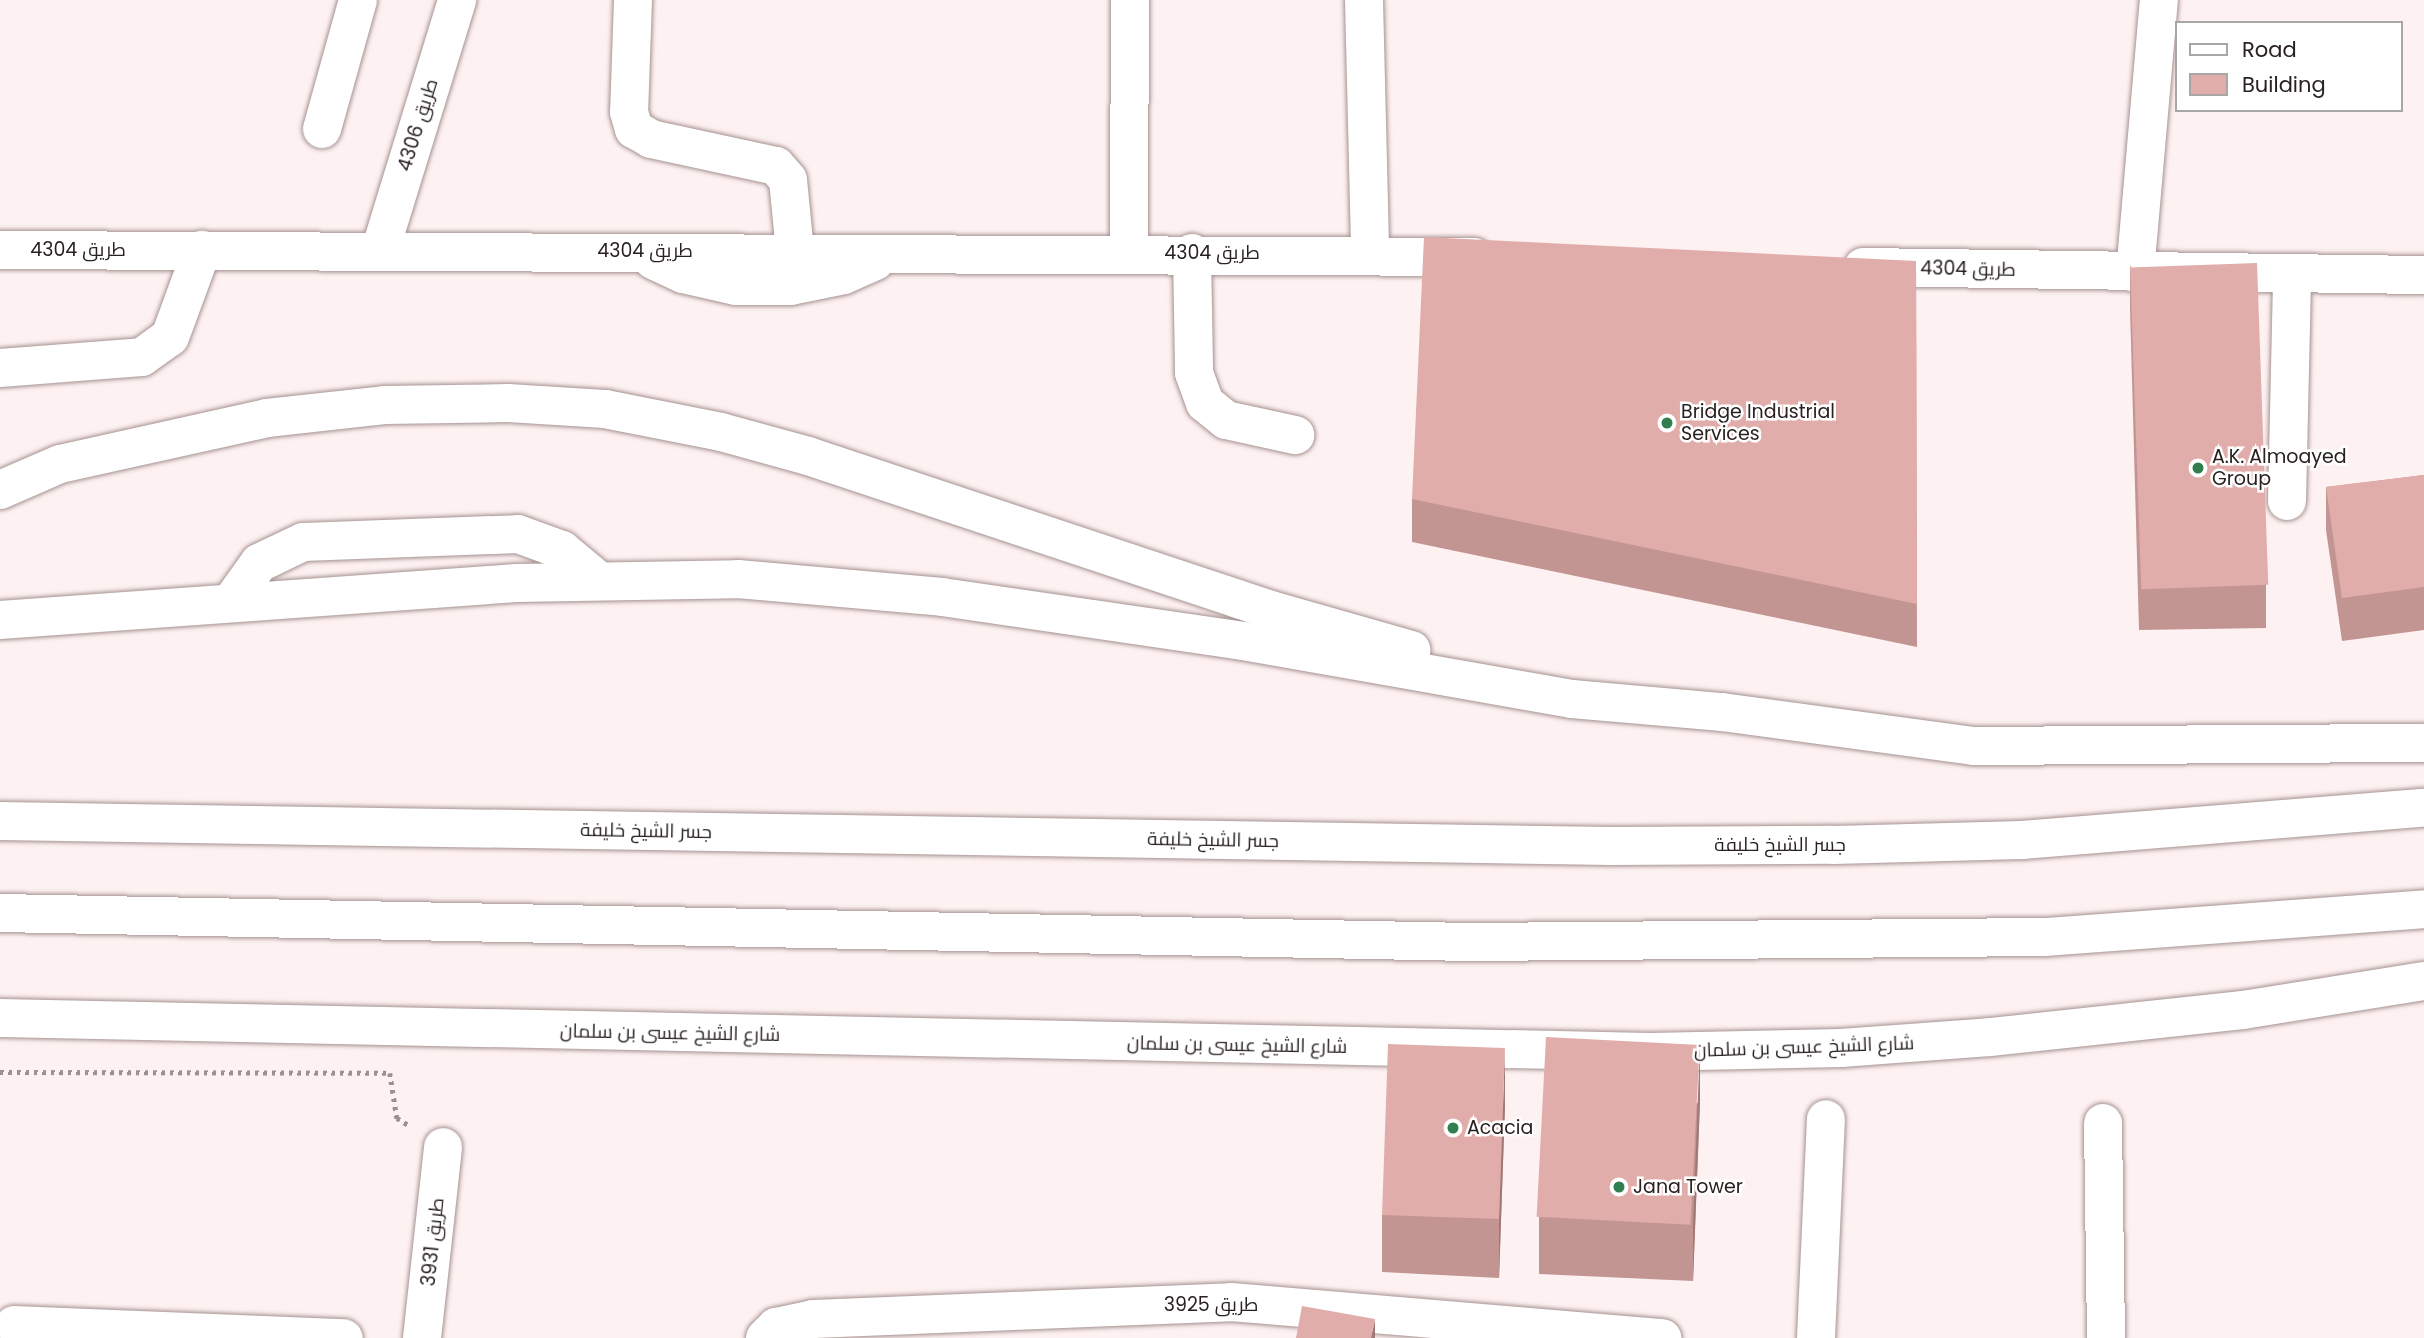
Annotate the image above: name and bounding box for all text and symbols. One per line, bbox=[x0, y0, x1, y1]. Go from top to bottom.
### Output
legend bbox=[2176, 21, 2403, 112]
text: Road bbox=[2242, 35, 2297, 64]
text: Building bbox=[2242, 70, 2326, 99]
street label: طريق 4306 bbox=[393, 76, 443, 174]
street label: طريق 4304 bbox=[30, 239, 126, 261]
street label: طريق 4304 bbox=[597, 240, 693, 262]
street label: طريق 4304 bbox=[1164, 242, 1260, 264]
street label: طريق 4304 bbox=[1920, 257, 2016, 281]
place label: Bridge Industrial Services bbox=[1681, 401, 1835, 445]
marker: Bridge Industrial Services bbox=[1659, 415, 1675, 431]
place label: A.K. Almoayed Group bbox=[2212, 446, 2347, 490]
marker: A.K. Almoayed Group bbox=[2190, 460, 2206, 476]
street label: جسر الشيخ خليفة bbox=[580, 818, 712, 844]
street label: جسر الشيخ خليفة bbox=[1147, 827, 1279, 853]
street label: جسر الشيخ خليفة bbox=[1714, 834, 1846, 856]
street label: شارع الشيخ عيسى بن سلمان bbox=[560, 1020, 780, 1046]
street label: شارع الشيخ عيسى بن سلمان bbox=[1127, 1032, 1347, 1058]
street label: شارع الشيخ عيسى بن سلمان bbox=[1693, 1032, 1915, 1062]
place label: Acacia bbox=[1467, 1117, 1533, 1139]
marker: Acacia bbox=[1445, 1120, 1461, 1136]
place label: Jana Tower bbox=[1633, 1176, 1743, 1198]
marker: Jana Tower bbox=[1611, 1179, 1627, 1195]
street label: طريق 3931 bbox=[417, 1197, 449, 1287]
street label: طريق 3925 bbox=[1164, 1294, 1258, 1316]

